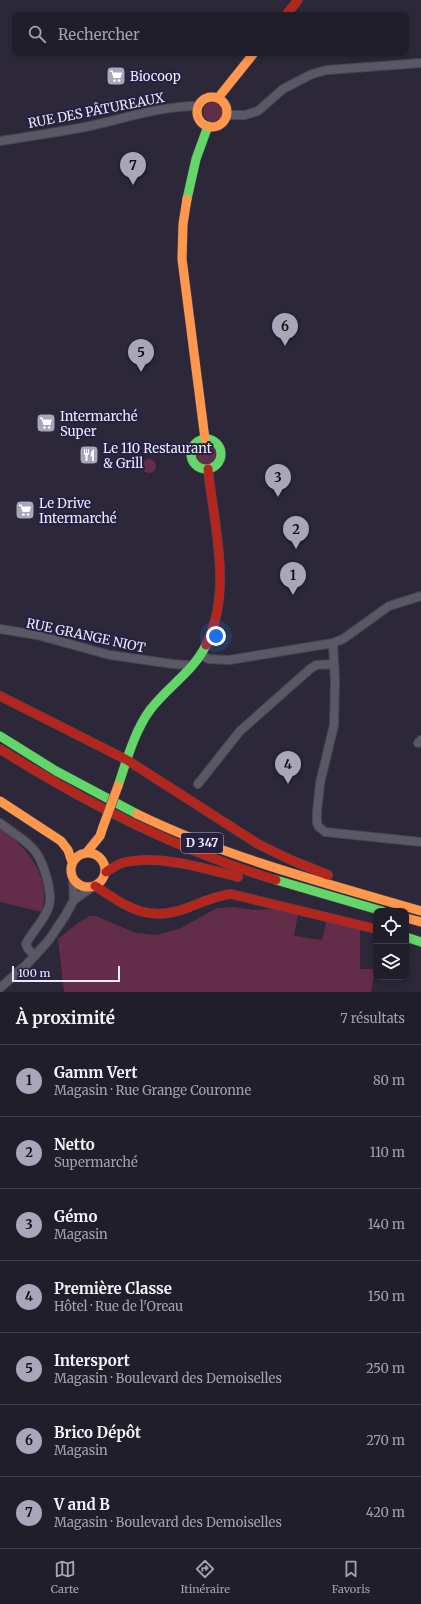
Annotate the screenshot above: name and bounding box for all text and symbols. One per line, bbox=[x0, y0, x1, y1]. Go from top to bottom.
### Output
search box bbox=[12, 12, 409, 56]
icon: search bbox=[26, 23, 48, 45]
text: Rechercher bbox=[58, 25, 140, 44]
supermarket icon: Biocoop bbox=[105, 65, 127, 87]
place label: Biocoop bbox=[130, 68, 181, 85]
street label: RUE DES PÂTUREAUX bbox=[26, 88, 166, 132]
pin: 7 bbox=[120, 152, 146, 185]
pin: 6 bbox=[272, 313, 298, 346]
pin: 5 bbox=[128, 339, 154, 372]
place label: Intermarché Super bbox=[60, 408, 138, 440]
supermarket icon: Intermarché Super bbox=[35, 412, 57, 434]
place label: Le 110 Restaurant & Grill bbox=[103, 440, 212, 472]
restaurant icon: Le 110 Restaurant & Grill bbox=[78, 444, 100, 466]
pin: 3 bbox=[265, 464, 291, 497]
place label: Le Drive Intermarché bbox=[39, 495, 117, 527]
supermarket icon: Le Drive Intermarché bbox=[14, 499, 36, 521]
pin: 2 bbox=[283, 516, 309, 549]
pin: 1 bbox=[280, 562, 306, 595]
street label: RUE GRANGE NIOT bbox=[25, 615, 147, 656]
your location bbox=[206, 626, 226, 646]
pin: 4 bbox=[275, 751, 301, 784]
road number: D 347 bbox=[181, 833, 223, 853]
map controls bbox=[373, 908, 409, 980]
button: locate bbox=[373, 908, 409, 944]
button: layers bbox=[373, 944, 409, 980]
scale bar bbox=[12, 964, 120, 983]
text: 100 m bbox=[18, 966, 50, 980]
text: À proximité bbox=[16, 1007, 115, 1029]
text: 7 résultats bbox=[340, 1010, 405, 1027]
text: Gamm Vert bbox=[54, 1063, 138, 1082]
text: 1 bbox=[26, 1072, 32, 1089]
text: 80 m bbox=[373, 1072, 405, 1089]
text: Magasin · Rue Grange Couronne bbox=[54, 1082, 251, 1099]
text: Netto bbox=[54, 1135, 95, 1154]
text: 2 bbox=[25, 1144, 33, 1161]
text: 110 m bbox=[370, 1144, 405, 1161]
text: Supermarché bbox=[54, 1154, 138, 1171]
text: Gémo bbox=[54, 1207, 97, 1226]
text: 3 bbox=[25, 1216, 33, 1233]
text: 140 m bbox=[368, 1216, 405, 1233]
text: Magasin bbox=[54, 1226, 108, 1243]
text: Première Classe bbox=[54, 1279, 172, 1298]
text: 4 bbox=[25, 1288, 33, 1305]
text: 150 m bbox=[368, 1288, 405, 1305]
text: Hôtel · Rue de l'Oreau bbox=[54, 1298, 183, 1315]
text: Intersport bbox=[54, 1351, 130, 1370]
text: 5 bbox=[25, 1360, 33, 1377]
text: 250 m bbox=[366, 1360, 405, 1377]
text: Magasin · Boulevard des Demoiselles bbox=[54, 1370, 282, 1387]
text: Brico Dépôt bbox=[54, 1423, 141, 1442]
text: 6 bbox=[25, 1432, 33, 1449]
text: 270 m bbox=[366, 1432, 405, 1449]
text: Magasin bbox=[54, 1442, 108, 1459]
text: V and B bbox=[54, 1495, 110, 1514]
text: 7 bbox=[25, 1504, 33, 1521]
text: 420 m bbox=[366, 1504, 405, 1521]
text: Magasin · Boulevard des Demoiselles bbox=[54, 1514, 282, 1531]
tab: Carte bbox=[51, 1558, 79, 1596]
tab: Itinéraire bbox=[181, 1558, 230, 1596]
tab: Favoris bbox=[332, 1558, 370, 1596]

